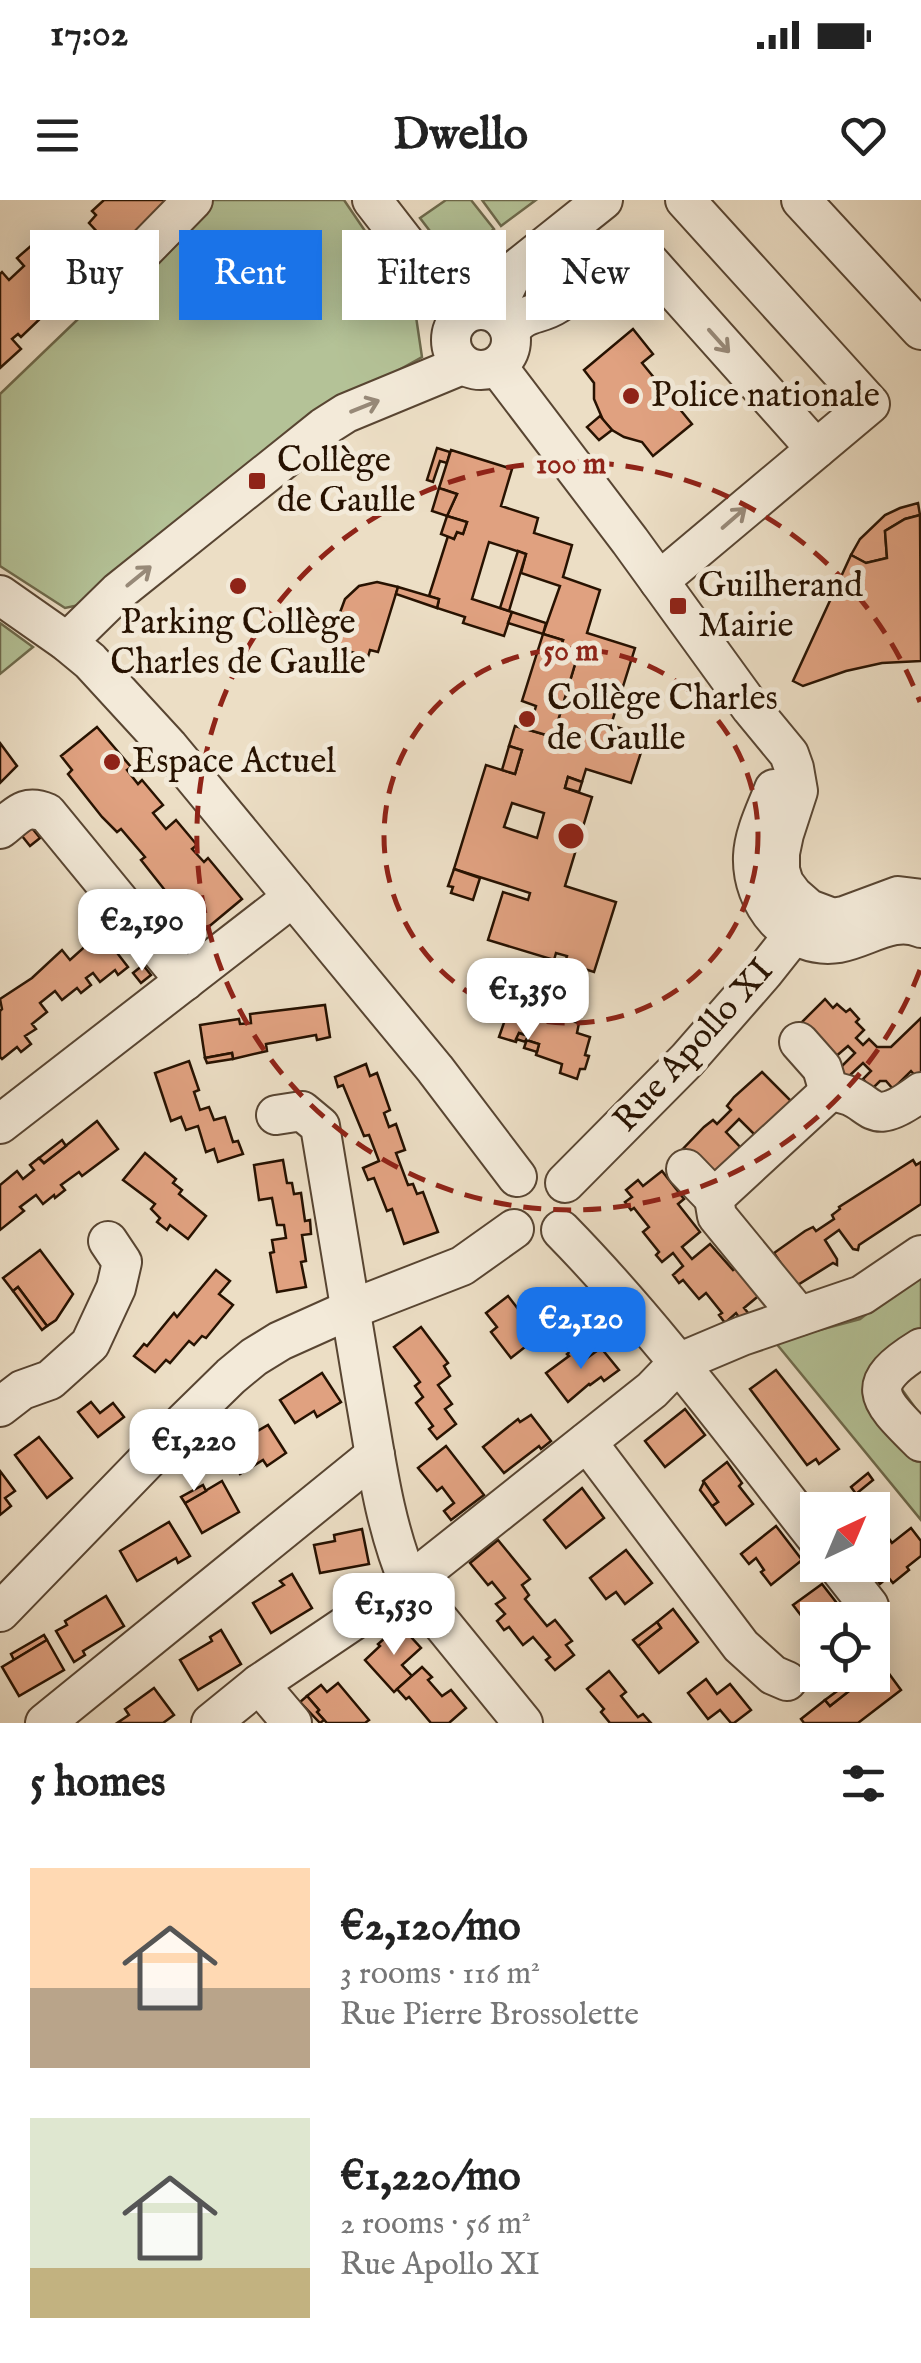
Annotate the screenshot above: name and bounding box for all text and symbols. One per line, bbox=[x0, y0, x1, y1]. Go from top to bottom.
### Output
text: 17:02 bbox=[50, 11, 128, 59]
text: Dwello bbox=[393, 107, 528, 164]
icon: menu bbox=[30, 108, 85, 163]
icon: heart bbox=[836, 108, 891, 163]
chip: Buy bbox=[30, 230, 159, 320]
chip: Rent bbox=[179, 230, 322, 320]
chip: Filters bbox=[342, 230, 506, 320]
chip: New bbox=[526, 230, 664, 320]
one-way arrow bbox=[708, 328, 731, 353]
place label: Police nationale bbox=[651, 374, 880, 419]
marker: Police nationale bbox=[620, 385, 642, 407]
one-way arrow bbox=[349, 395, 380, 413]
place label: Collège de Gaulle bbox=[277, 439, 416, 524]
text: 100 m bbox=[536, 446, 606, 484]
marker: Collège de Gaulle bbox=[246, 470, 268, 492]
one-way arrow bbox=[720, 508, 746, 530]
place label: Guilherand Mairie bbox=[698, 564, 863, 649]
one-way arrow bbox=[125, 565, 151, 587]
marker: Parking Collège Charles de Gaulle bbox=[227, 575, 249, 597]
marker: Guilherand Mairie bbox=[667, 595, 689, 617]
place label: Parking Collège Charles de Gaulle bbox=[110, 601, 366, 686]
text: 50 m bbox=[543, 633, 599, 671]
place label: Collège Charles de Gaulle bbox=[547, 677, 778, 762]
marker: Collège Charles de Gaulle bbox=[516, 708, 538, 730]
place label: Espace Actuel bbox=[132, 740, 336, 785]
marker: Espace Actuel bbox=[101, 751, 123, 773]
centre of rings bbox=[553, 818, 589, 854]
pin: €2,190 bbox=[61, 889, 223, 974]
text: €2,190 bbox=[100, 901, 184, 942]
street label: Rue Apollo XI bbox=[604, 950, 784, 1142]
pin: €1,350 bbox=[447, 958, 609, 1043]
text: €1,350 bbox=[489, 970, 567, 1011]
pin: €2,120 bbox=[500, 1287, 662, 1372]
text: €2,120 bbox=[539, 1299, 623, 1340]
pin: €1,220 bbox=[113, 1409, 275, 1494]
text: €1,220 bbox=[152, 1421, 236, 1462]
north arrow bbox=[800, 1492, 890, 1582]
map controls bbox=[800, 1492, 890, 1692]
pin: €1,530 bbox=[313, 1573, 475, 1658]
text: €1,530 bbox=[355, 1585, 433, 1626]
button: locate bbox=[800, 1602, 890, 1692]
icon: filters bbox=[836, 1756, 891, 1811]
text: 5 homes bbox=[30, 1757, 166, 1810]
text: €2,120/mo bbox=[340, 1901, 521, 1954]
icon: home bbox=[110, 1908, 230, 2028]
text: 3 rooms · 116 m² bbox=[340, 1954, 540, 1995]
text: Rue Pierre Brossolette bbox=[340, 1995, 639, 2036]
text: €1,220/mo bbox=[340, 2151, 521, 2204]
icon: home bbox=[110, 2158, 230, 2278]
text: 2 rooms · 56 m² bbox=[340, 2204, 531, 2245]
text: Rue Apollo XI bbox=[340, 2245, 540, 2286]

